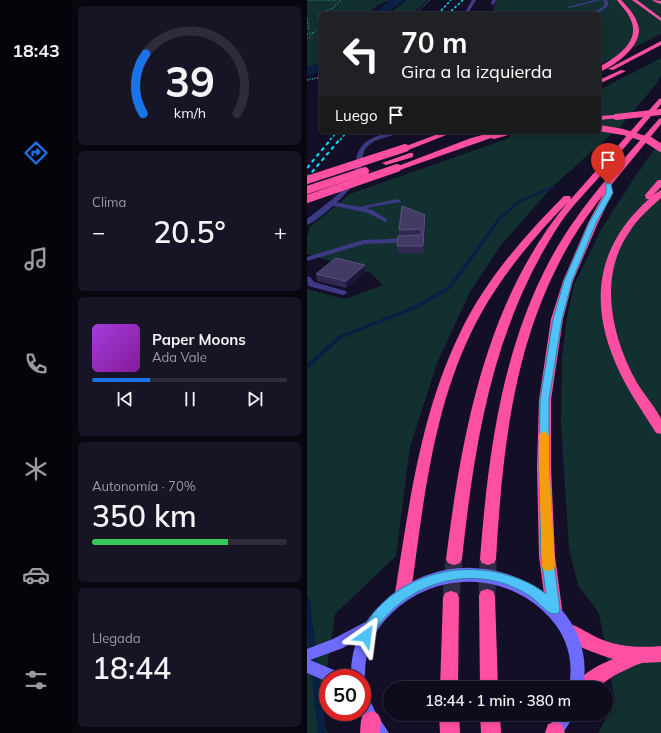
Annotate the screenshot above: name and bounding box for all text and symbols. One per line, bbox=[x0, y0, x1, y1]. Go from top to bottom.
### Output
text: 70 m bbox=[401, 25, 467, 60]
icon: left bbox=[335, 28, 387, 80]
text: 18:43 bbox=[12, 39, 60, 62]
text: 39 bbox=[165, 55, 214, 107]
text: Gira a la izquierda bbox=[401, 60, 552, 83]
text: km/h bbox=[173, 103, 206, 121]
icon: arrive bbox=[385, 104, 407, 126]
text: Luego bbox=[335, 106, 377, 125]
icon: directions bbox=[22, 139, 50, 167]
pin bbox=[591, 143, 625, 184]
icon: arrive bbox=[597, 149, 619, 171]
text: Clima bbox=[92, 194, 126, 210]
text: 20.5° bbox=[153, 213, 226, 251]
text: − bbox=[92, 218, 105, 246]
text: + bbox=[274, 218, 287, 246]
icon: music bbox=[22, 245, 50, 273]
text: Paper Moons bbox=[152, 330, 246, 349]
text: Ada Vale bbox=[152, 349, 207, 365]
icon: phone bbox=[22, 350, 50, 378]
icon: previous bbox=[114, 388, 136, 410]
icon: pause bbox=[179, 388, 201, 410]
icon: next bbox=[244, 388, 266, 410]
icon: climate bbox=[22, 455, 50, 483]
text: Autonomía · 70% bbox=[92, 478, 196, 494]
text: 350 km bbox=[92, 497, 197, 535]
icon: car bbox=[22, 561, 50, 589]
position arrow bbox=[345, 615, 387, 657]
text: Llegada bbox=[92, 630, 141, 646]
text: 18:44 bbox=[92, 649, 171, 687]
icon: filters bbox=[22, 666, 50, 694]
speed limit sign: 50 bbox=[319, 669, 371, 721]
text: 18:44 · 1 min · 380 m bbox=[425, 691, 571, 710]

